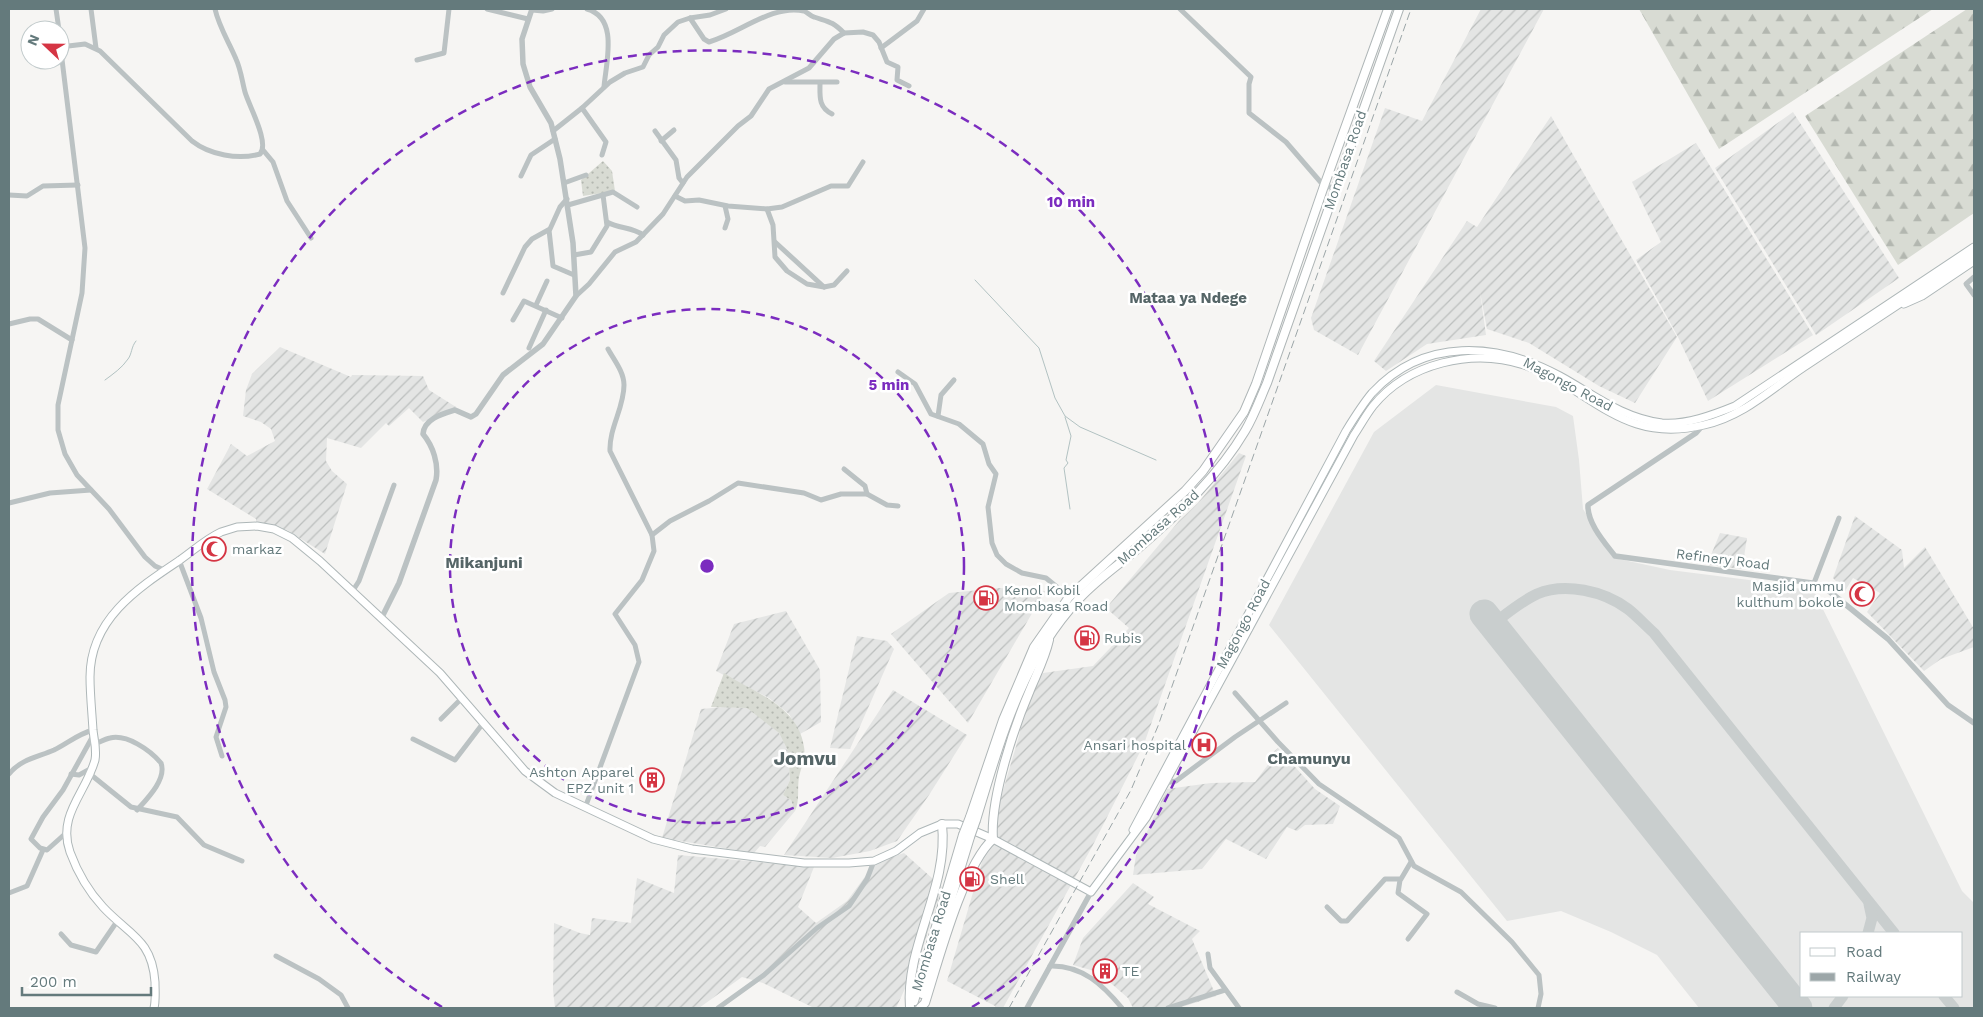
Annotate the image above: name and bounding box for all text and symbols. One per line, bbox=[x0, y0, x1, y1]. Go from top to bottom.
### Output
north arrow bbox=[20, 20, 70, 70]
text: N bbox=[24, 32, 42, 48]
street label: Mombasa Road bbox=[1320, 108, 1370, 212]
text: 10 min bbox=[1047, 193, 1095, 211]
district label: Mataa ya Ndege bbox=[1129, 289, 1247, 307]
street label: Magongo Road bbox=[1520, 354, 1616, 414]
text: 5 min bbox=[869, 376, 909, 394]
street label: Mombasa Road bbox=[1114, 486, 1202, 568]
mosque icon: markaz bbox=[201, 536, 227, 562]
place label: markaz bbox=[232, 541, 282, 557]
street label: Refinery Road bbox=[1675, 545, 1771, 573]
district label: Mikanjuni bbox=[445, 553, 523, 572]
centre of rings bbox=[698, 557, 716, 575]
street label: Magongo Road bbox=[1213, 576, 1273, 672]
place label: Masjid ummu kulthum bokole bbox=[1737, 578, 1844, 610]
mosque icon: Masjid ummu kulthum bokole bbox=[1849, 581, 1875, 607]
place label: Kenol Kobil Mombasa Road bbox=[1004, 582, 1108, 614]
fuel station icon: Kenol Kobil Mombasa Road bbox=[973, 585, 999, 611]
fuel station icon: Rubis bbox=[1074, 625, 1100, 651]
place label: Rubis bbox=[1104, 630, 1142, 646]
hospital icon: Ansari hospital bbox=[1191, 732, 1217, 758]
place label: Ansari hospital bbox=[1084, 737, 1187, 753]
district label: Jomvu bbox=[773, 747, 837, 770]
district label: Chamunyu bbox=[1267, 749, 1351, 768]
place label: Ashton Apparel EPZ unit 1 bbox=[529, 764, 635, 796]
building icon: Ashton Apparel EPZ unit 1 bbox=[639, 767, 665, 793]
fuel station icon: Shell bbox=[959, 866, 985, 892]
place label: Shell bbox=[990, 871, 1025, 887]
street label: Mombasa Road bbox=[908, 889, 954, 993]
legend bbox=[1800, 932, 1963, 997]
text: Road bbox=[1846, 943, 1883, 961]
building icon: TE bbox=[1092, 958, 1118, 984]
place label: TE bbox=[1122, 963, 1139, 979]
scale bar bbox=[22, 964, 151, 996]
text: Railway bbox=[1846, 968, 1901, 986]
text: 200 m bbox=[30, 973, 77, 991]

